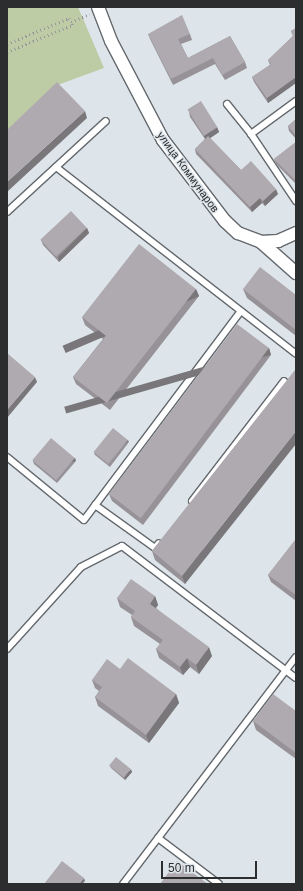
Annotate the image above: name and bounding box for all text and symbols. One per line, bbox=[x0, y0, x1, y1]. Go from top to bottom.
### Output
street label: улица Коммунаров bbox=[154, 129, 222, 215]
scale bar bbox=[163, 853, 259, 879]
text: 50 m bbox=[168, 861, 195, 875]

